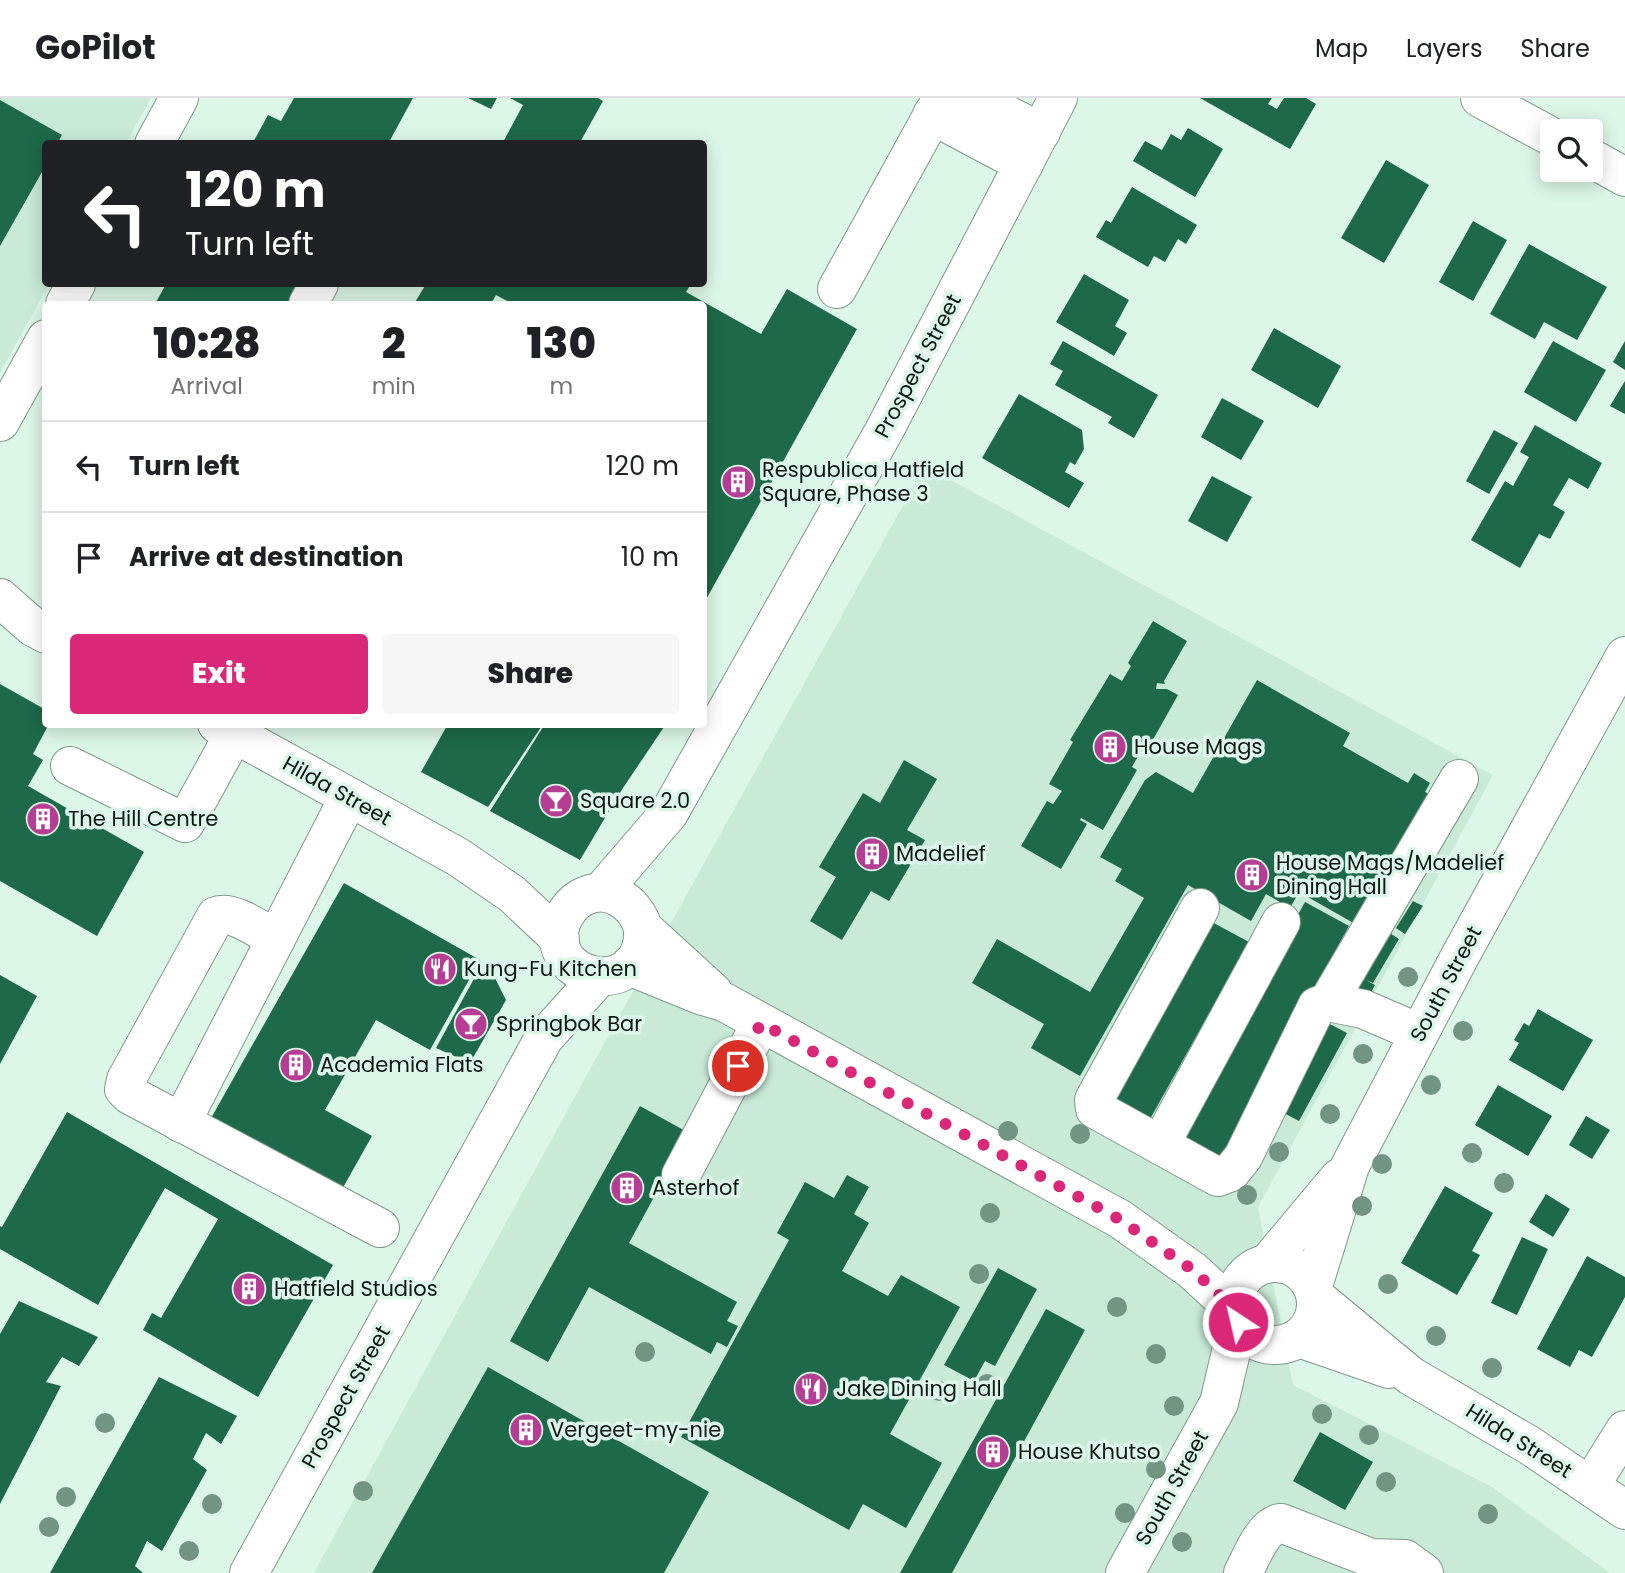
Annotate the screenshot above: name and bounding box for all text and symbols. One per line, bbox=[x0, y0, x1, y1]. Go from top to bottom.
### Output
text: GoPilot bbox=[35, 24, 156, 71]
text: Map bbox=[1315, 32, 1368, 65]
text: Layers bbox=[1406, 32, 1482, 65]
text: Share bbox=[1520, 32, 1590, 65]
map controls bbox=[1540, 119, 1603, 182]
button: search bbox=[1540, 119, 1603, 182]
text: 120 m bbox=[185, 156, 326, 224]
icon: left bbox=[70, 168, 161, 259]
text: Turn left bbox=[185, 221, 314, 266]
street label: Prospect Street bbox=[867, 289, 968, 443]
text: 10:28 bbox=[153, 314, 261, 373]
text: 2 bbox=[382, 314, 406, 373]
text: 130 bbox=[527, 314, 596, 373]
text: Arrival bbox=[171, 370, 243, 402]
text: min bbox=[372, 370, 416, 402]
text: m bbox=[549, 370, 573, 402]
icon: left bbox=[70, 448, 108, 486]
text: Turn left bbox=[129, 448, 240, 484]
text: 120 m bbox=[606, 448, 679, 484]
place label: Respublica Hatfield Square, Phase 3 bbox=[762, 455, 964, 508]
building icon: Respublica Hatfield Square, Phase 3 bbox=[719, 463, 757, 501]
icon: arrive bbox=[70, 539, 108, 577]
text: Arrive at destination bbox=[129, 539, 404, 575]
text: 10 m bbox=[621, 539, 679, 575]
button: Exit bbox=[70, 634, 368, 714]
button: Share bbox=[382, 634, 679, 714]
building icon: House Mags bbox=[1091, 728, 1129, 766]
place label: House Mags bbox=[1134, 732, 1262, 761]
street label: Hilda Street bbox=[278, 749, 397, 832]
bar icon: Square 2.0 bbox=[537, 782, 575, 820]
place label: Square 2.0 bbox=[580, 786, 690, 815]
building icon: The Hill Centre bbox=[24, 800, 62, 838]
place label: The Hill Centre bbox=[68, 804, 218, 833]
building icon: Madelief bbox=[853, 835, 891, 873]
place label: Madelief bbox=[896, 839, 986, 868]
place label: House Mags/Madelief Dining Hall bbox=[1276, 848, 1504, 901]
building icon: House Mags/Madelief Dining Hall bbox=[1233, 856, 1271, 894]
street label: South Street bbox=[1403, 921, 1488, 1047]
restaurant icon: Kung-Fu Kitchen bbox=[421, 950, 459, 988]
place label: Kung-Fu Kitchen bbox=[464, 954, 637, 983]
bar icon: Springbok Bar bbox=[452, 1005, 490, 1043]
place label: Springbok Bar bbox=[496, 1009, 642, 1038]
pin bbox=[708, 1036, 768, 1096]
building icon: Academia Flats bbox=[277, 1046, 315, 1084]
icon: arrive bbox=[719, 1047, 757, 1085]
place label: Academia Flats bbox=[320, 1050, 483, 1079]
building icon: Asterhof bbox=[608, 1169, 646, 1207]
place label: Asterhof bbox=[652, 1173, 739, 1202]
building icon: Hatfield Studios bbox=[230, 1270, 268, 1308]
place label: Hatfield Studios bbox=[274, 1274, 438, 1303]
position arrow bbox=[1201, 1285, 1275, 1359]
street label: Prospect Street bbox=[294, 1320, 397, 1473]
restaurant icon: Jake Dining Hall bbox=[792, 1370, 830, 1408]
place label: Jake Dining Hall bbox=[836, 1374, 1002, 1403]
street label: Hilda Street bbox=[1461, 1396, 1578, 1485]
building icon: Vergeet-my-nie bbox=[507, 1411, 545, 1449]
place label: Vergeet-my-nie bbox=[550, 1415, 721, 1444]
street label: South Street bbox=[1128, 1425, 1215, 1550]
building icon: House Khutso bbox=[974, 1433, 1012, 1471]
place label: House Khutso bbox=[1018, 1437, 1161, 1466]

